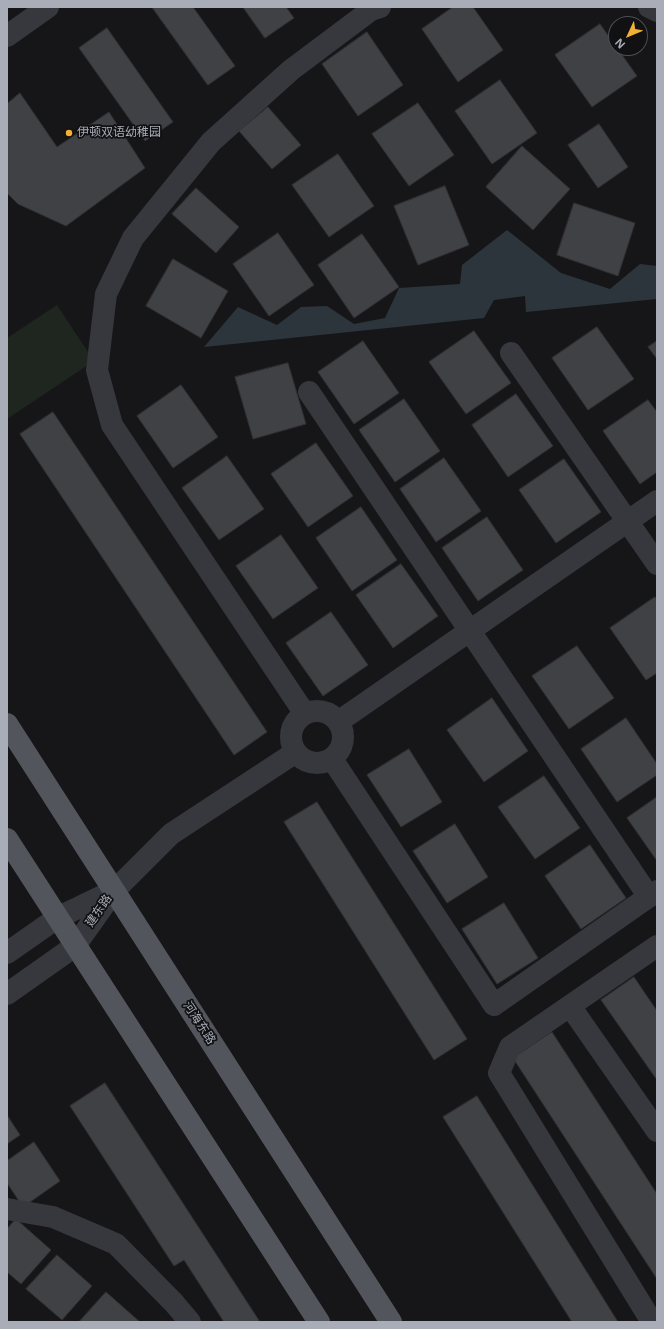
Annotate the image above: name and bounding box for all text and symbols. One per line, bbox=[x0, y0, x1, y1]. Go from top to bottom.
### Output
north arrow bbox=[608, 16, 648, 56]
text: N bbox=[611, 36, 628, 52]
place label: 伊顿双语幼稚园 bbox=[77, 126, 161, 140]
marker: 伊顿双语幼稚园 bbox=[64, 128, 74, 138]
street label: 建东路 bbox=[83, 892, 115, 930]
street label: 河海东路 bbox=[180, 999, 218, 1047]

